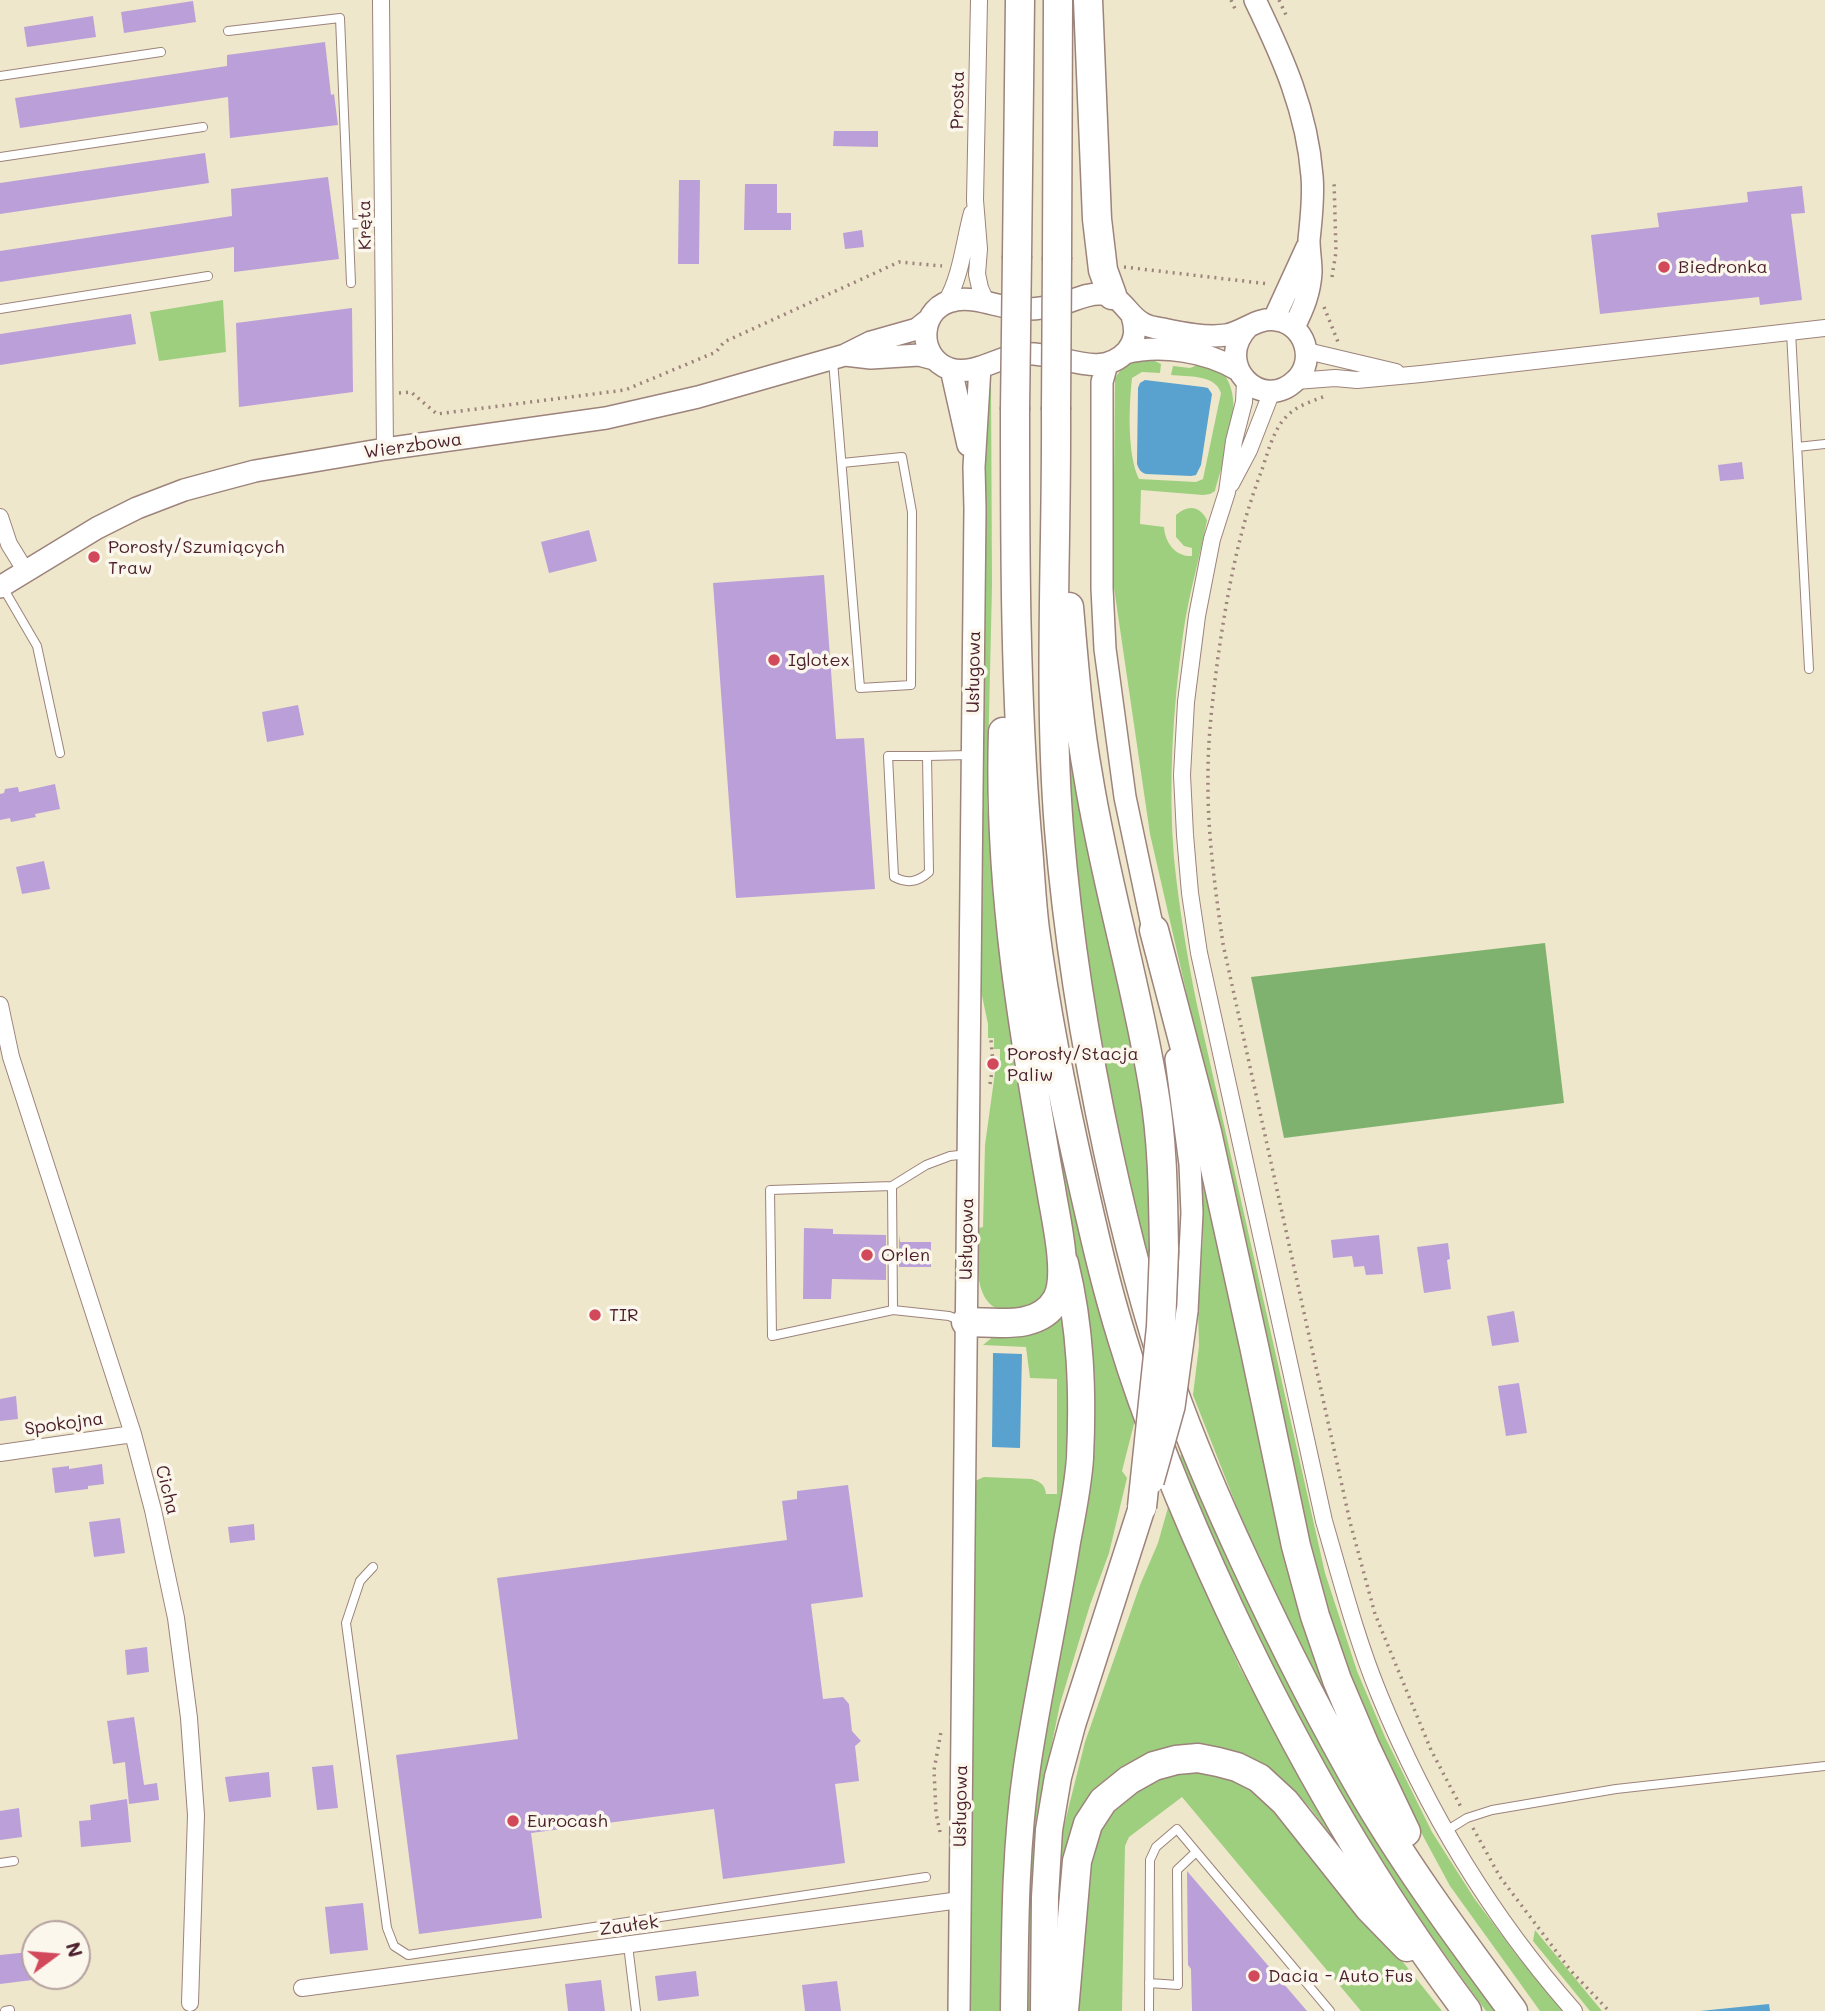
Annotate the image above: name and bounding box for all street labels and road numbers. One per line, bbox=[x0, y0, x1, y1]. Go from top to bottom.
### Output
street label: Prosta bbox=[947, 71, 969, 129]
street label: Kręta bbox=[354, 200, 376, 250]
street label: Wierzbowa bbox=[363, 428, 463, 464]
street label: Usługowa bbox=[962, 631, 986, 713]
street label: Usługowa bbox=[955, 1198, 979, 1280]
street label: Spokojna bbox=[23, 1408, 105, 1440]
street label: Cicha bbox=[150, 1463, 184, 1517]
street label: Usługowa bbox=[949, 1765, 973, 1847]
street label: Zaułek bbox=[598, 1911, 660, 1941]

